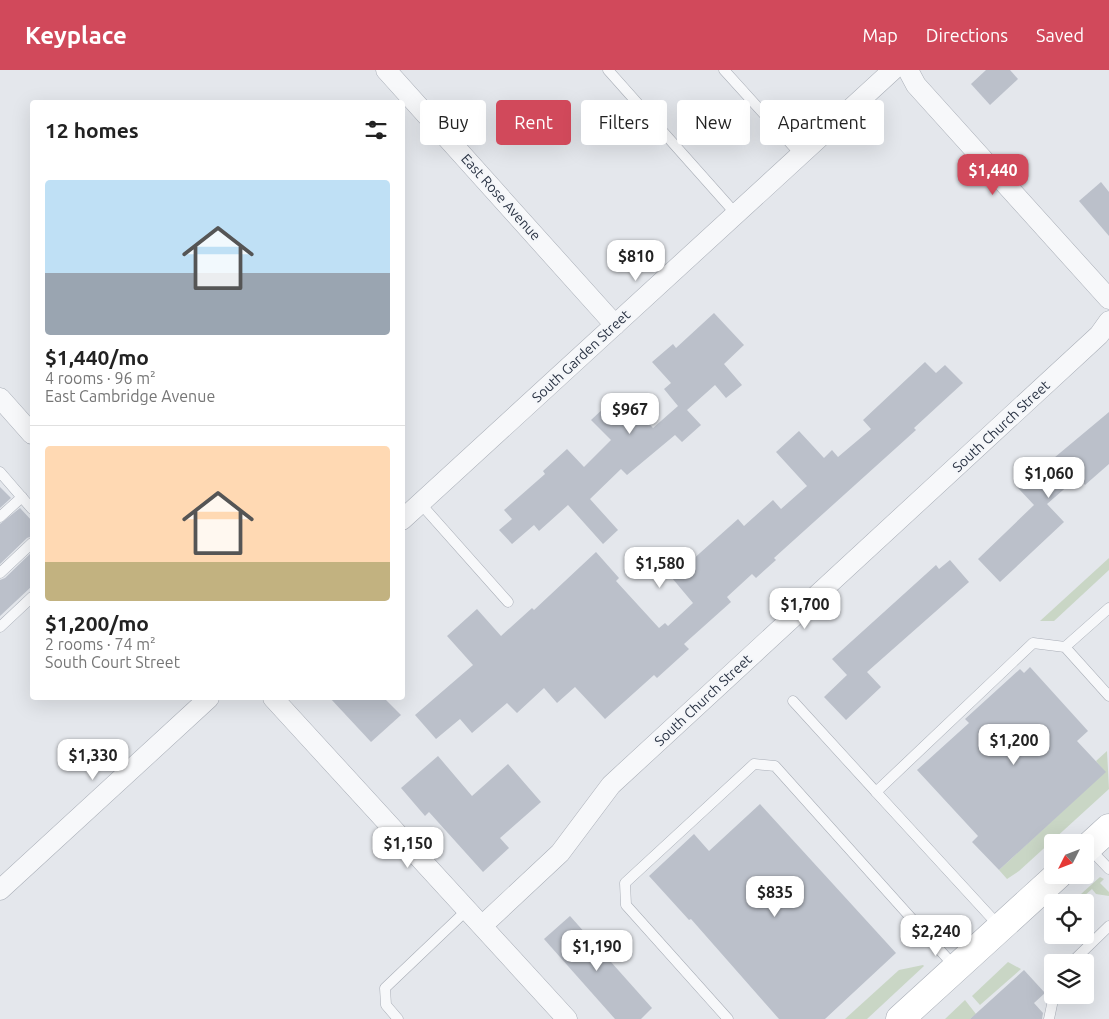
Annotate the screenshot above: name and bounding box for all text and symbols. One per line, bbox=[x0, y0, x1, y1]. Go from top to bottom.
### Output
text: Keyplace bbox=[25, 22, 127, 49]
text: Map bbox=[862, 25, 898, 45]
text: Directions bbox=[926, 25, 1008, 45]
text: Saved bbox=[1036, 25, 1084, 45]
chip: Buy bbox=[420, 100, 486, 145]
chip: Rent bbox=[496, 100, 571, 145]
chip: Filters bbox=[581, 100, 667, 145]
chip: New bbox=[677, 100, 750, 145]
chip: Apartment bbox=[760, 100, 884, 145]
icon: filters bbox=[362, 116, 390, 144]
text: 12 homes bbox=[45, 118, 139, 142]
street label: East Rose Avenue bbox=[458, 150, 544, 244]
pin: $1,440 bbox=[952, 154, 1034, 196]
text: $1,440 bbox=[968, 161, 1018, 179]
icon: home bbox=[173, 213, 263, 303]
pin: $810 bbox=[606, 240, 666, 282]
text: $810 bbox=[618, 247, 654, 265]
street label: South Garden Street bbox=[529, 306, 634, 406]
text: $1,440/mo bbox=[45, 345, 149, 369]
text: 4 rooms · 96 m² bbox=[45, 369, 156, 387]
street label: South Church Street bbox=[949, 377, 1053, 475]
text: East Cambridge Avenue bbox=[45, 387, 215, 405]
pin: $967 bbox=[600, 392, 660, 435]
text: $967 bbox=[612, 400, 648, 418]
pin: $1,060 bbox=[1008, 456, 1090, 499]
text: $1,060 bbox=[1024, 464, 1074, 482]
icon: home bbox=[173, 478, 263, 568]
pin: $1,580 bbox=[619, 546, 701, 589]
text: $1,580 bbox=[635, 554, 685, 572]
pin: $1,700 bbox=[764, 588, 846, 630]
text: $1,700 bbox=[780, 595, 830, 613]
text: $1,200/mo bbox=[45, 611, 149, 635]
text: 2 rooms · 74 m² bbox=[45, 635, 156, 653]
street label: South Church Street bbox=[651, 651, 755, 749]
text: South Court Street bbox=[45, 653, 180, 671]
pin: $1,200 bbox=[973, 724, 1055, 766]
text: $1,200 bbox=[989, 731, 1039, 749]
pin: $1,330 bbox=[52, 738, 134, 781]
text: $1,330 bbox=[68, 746, 118, 764]
pin: $1,150 bbox=[367, 826, 449, 869]
text: $1,150 bbox=[383, 834, 433, 852]
north arrow bbox=[1044, 834, 1094, 884]
map controls bbox=[1044, 834, 1094, 1004]
pin: $835 bbox=[745, 876, 805, 918]
text: $835 bbox=[757, 883, 793, 901]
button: locate bbox=[1044, 894, 1094, 944]
pin: $2,240 bbox=[895, 914, 977, 957]
text: $2,240 bbox=[911, 922, 961, 940]
pin: $1,190 bbox=[556, 930, 638, 972]
text: $1,190 bbox=[572, 937, 622, 955]
button: layers bbox=[1044, 954, 1094, 1004]

